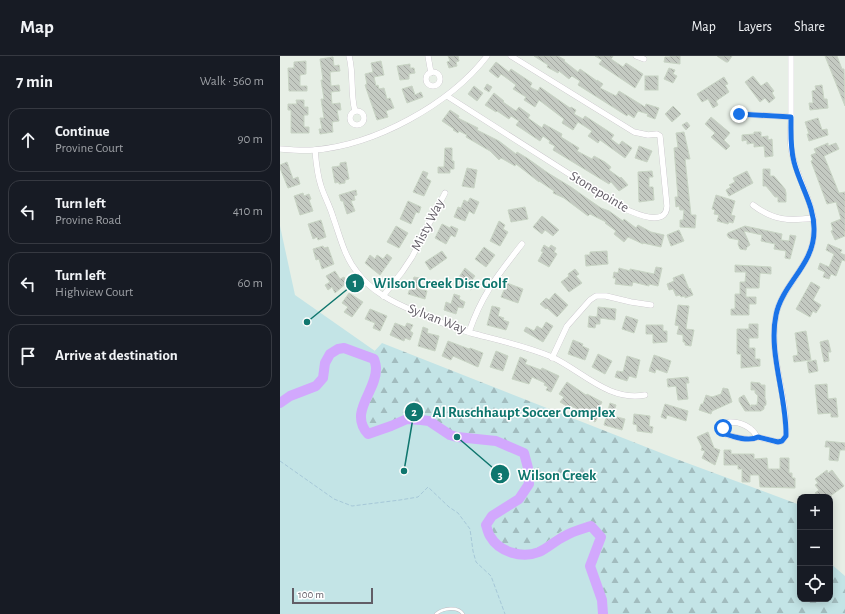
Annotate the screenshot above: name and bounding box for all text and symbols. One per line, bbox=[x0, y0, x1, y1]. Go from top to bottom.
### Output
text: Map bbox=[20, 18, 54, 37]
text: Map bbox=[691, 20, 716, 34]
text: Layers bbox=[738, 20, 772, 34]
text: Share bbox=[794, 20, 825, 34]
text: 7 min bbox=[16, 73, 53, 90]
text: Walk · 560 m bbox=[200, 75, 264, 88]
route end bbox=[730, 105, 748, 123]
text: Continue bbox=[55, 124, 110, 139]
icon: ahead bbox=[17, 129, 39, 151]
text: 90 m bbox=[237, 133, 263, 146]
text: Provine Court bbox=[55, 142, 123, 155]
street label: Stonepointe bbox=[567, 169, 631, 215]
text: Turn left bbox=[55, 196, 106, 211]
street label: Misty Way bbox=[409, 197, 447, 253]
icon: left bbox=[17, 201, 39, 223]
text: 410 m bbox=[233, 205, 263, 218]
text: Provine Road bbox=[55, 214, 121, 227]
text: Turn left bbox=[55, 268, 106, 283]
callout: Wilson Creek Disc Golf bbox=[345, 269, 515, 296]
icon: left bbox=[17, 273, 39, 295]
text: Wilson Creek Disc Golf bbox=[373, 276, 508, 291]
text: 60 m bbox=[237, 277, 263, 290]
text: 1 bbox=[353, 277, 357, 289]
text: Highview Court bbox=[55, 286, 133, 299]
street label: Sylvan Way bbox=[406, 301, 468, 337]
icon: arrive bbox=[17, 345, 39, 367]
text: Arrive at destination bbox=[55, 348, 178, 363]
callout: Al Ruschhaupt Soccer Complex bbox=[404, 399, 623, 426]
text: Al Ruschhaupt Soccer Complex bbox=[433, 405, 615, 420]
text: 2 bbox=[411, 406, 417, 418]
route start bbox=[714, 419, 732, 437]
callout: Wilson Creek bbox=[490, 461, 605, 488]
text: Wilson Creek bbox=[518, 468, 597, 483]
text: 3 bbox=[497, 469, 503, 481]
map controls bbox=[797, 494, 833, 602]
button: + bbox=[797, 494, 833, 530]
button: − bbox=[797, 530, 833, 566]
button: locate bbox=[797, 566, 833, 602]
scale bar bbox=[292, 586, 373, 605]
text: 100 m bbox=[298, 589, 324, 600]

